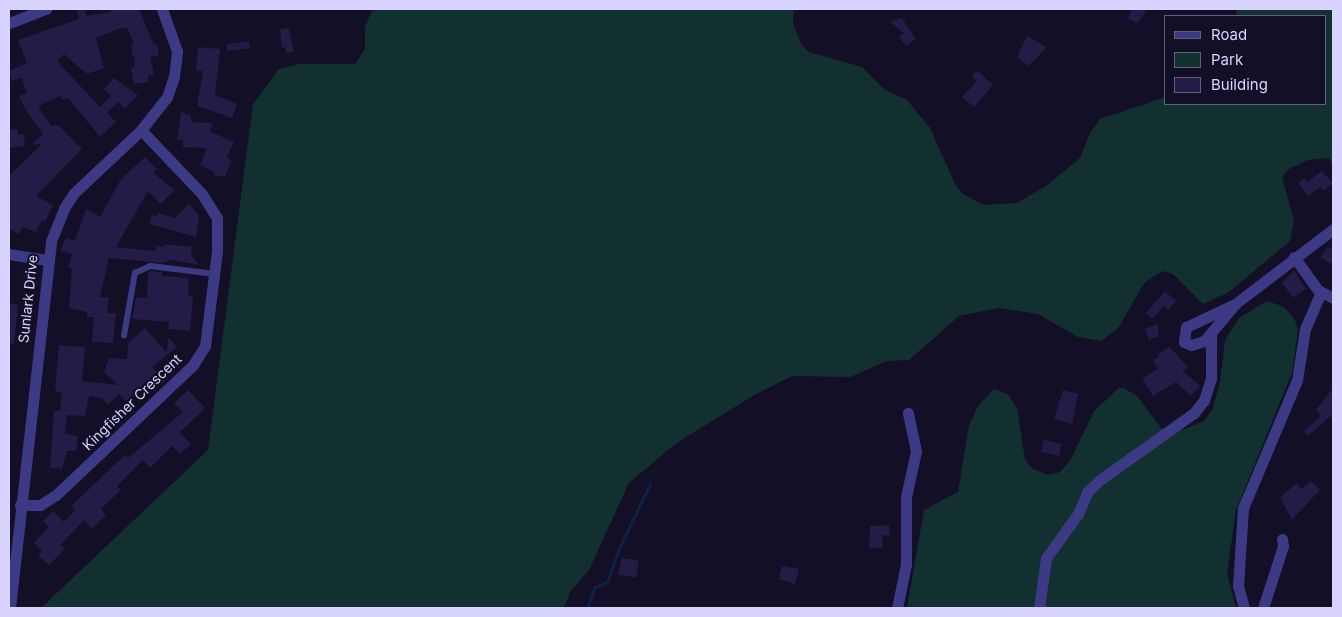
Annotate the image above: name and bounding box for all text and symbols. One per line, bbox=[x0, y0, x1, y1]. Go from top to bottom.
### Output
legend bbox=[1164, 15, 1327, 105]
text: Road bbox=[1211, 25, 1247, 44]
text: Park bbox=[1211, 50, 1243, 69]
text: Building bbox=[1211, 75, 1268, 94]
street label: Sunlark Drive bbox=[15, 254, 41, 344]
street label: Kingfisher Crescent bbox=[79, 350, 185, 454]

